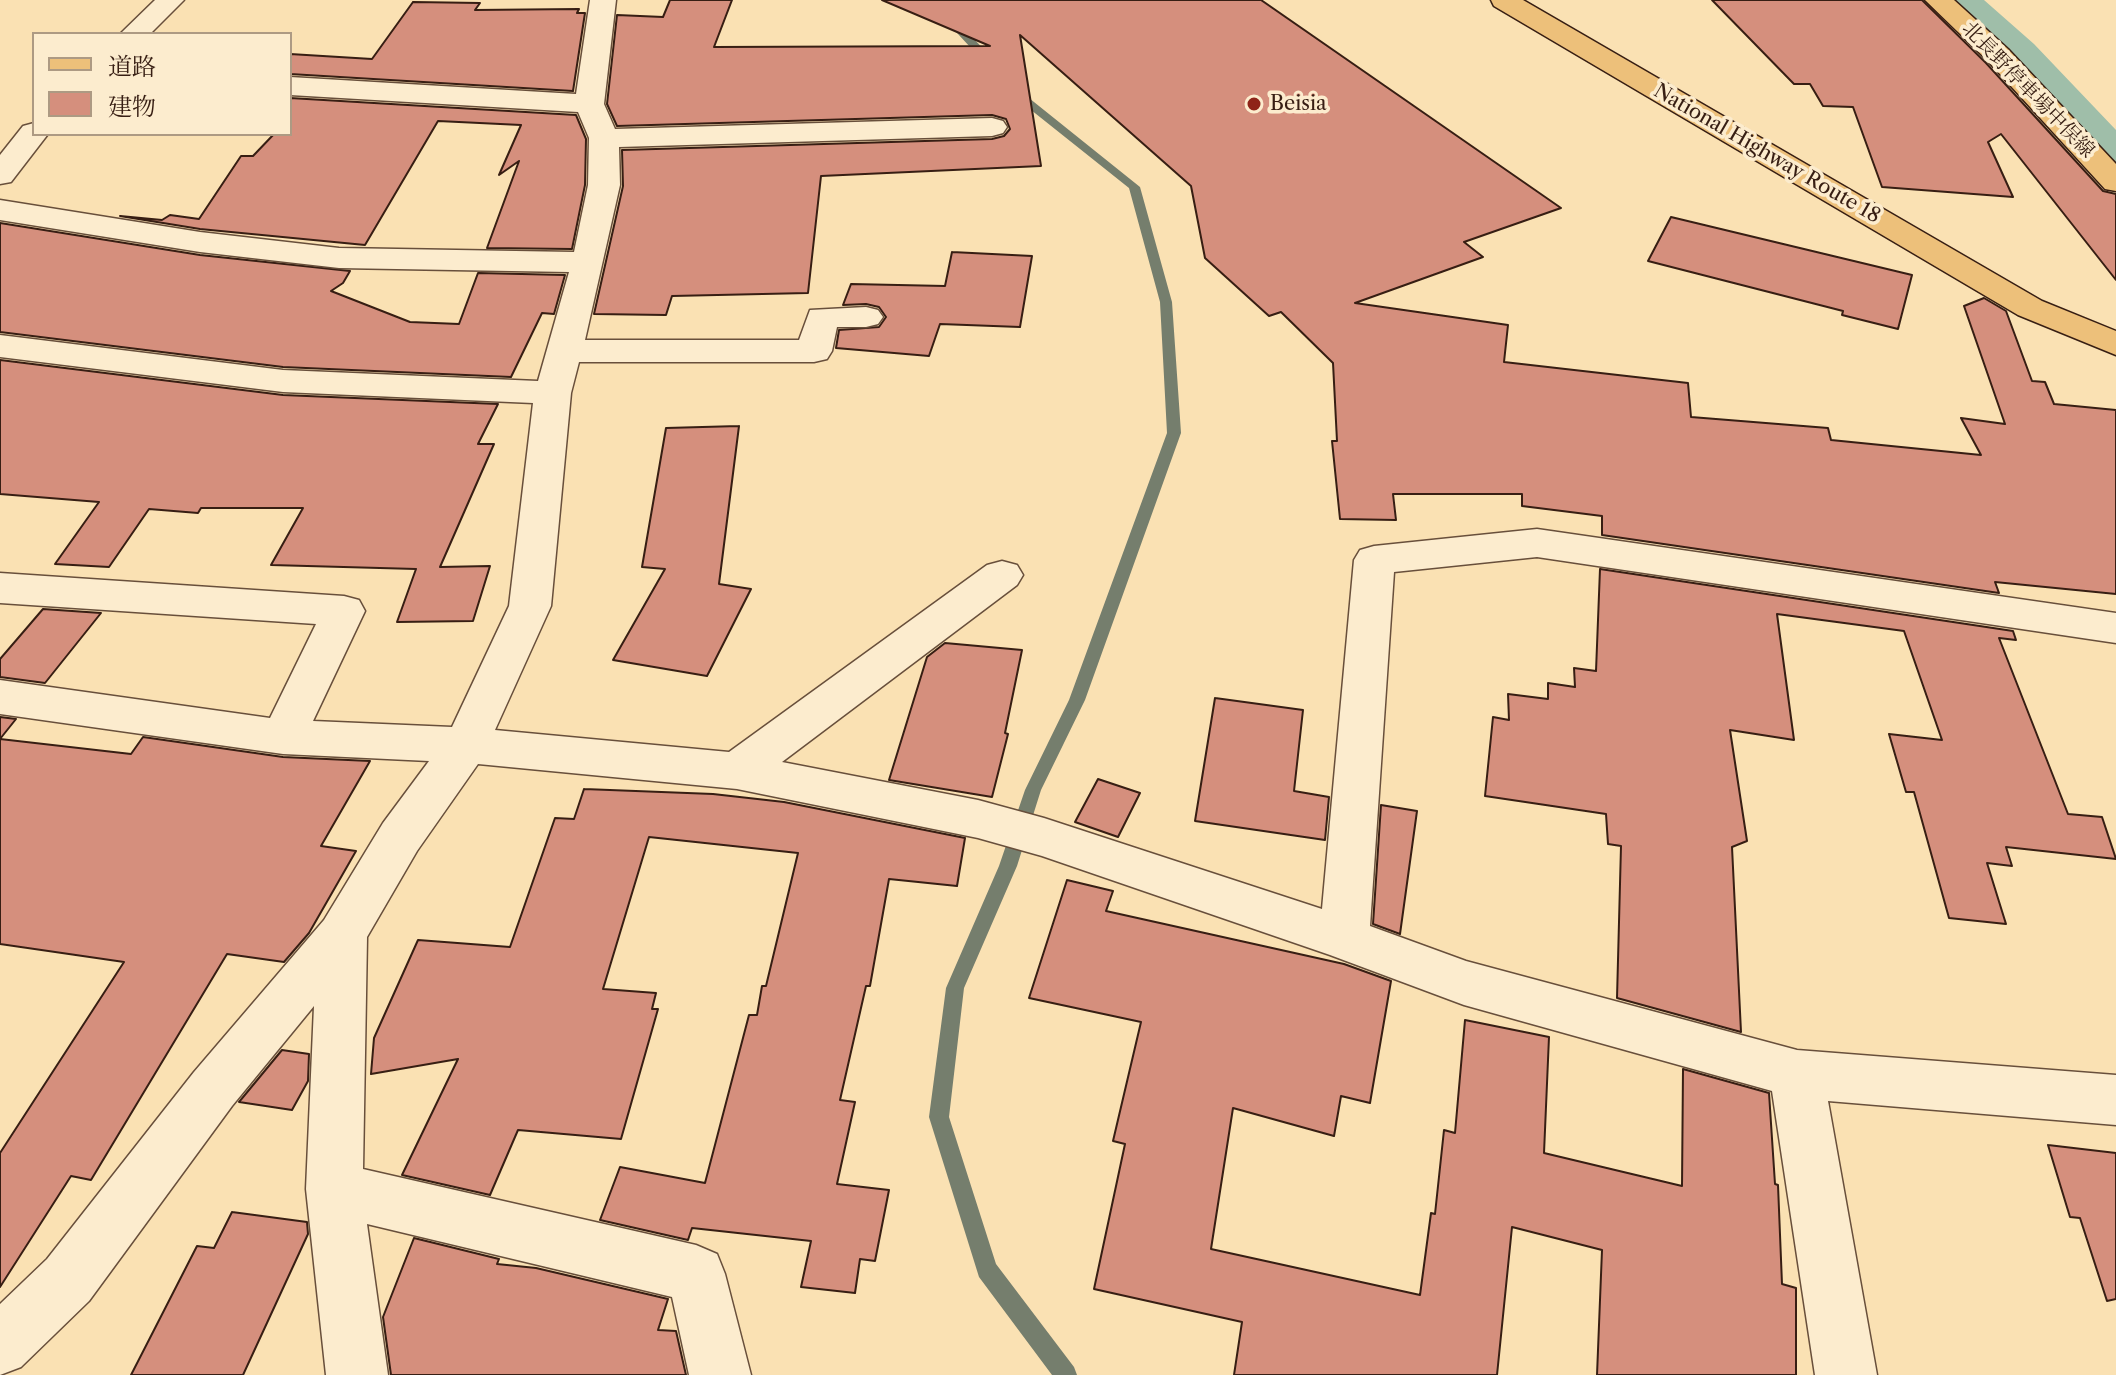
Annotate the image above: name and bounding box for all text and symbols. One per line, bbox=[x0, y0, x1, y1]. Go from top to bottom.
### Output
street label: 北長野停車場中俣線 bbox=[1957, 17, 2099, 163]
legend bbox=[32, 32, 292, 136]
text: 道路 bbox=[108, 52, 156, 81]
street label: National Highway Route 18 bbox=[1650, 79, 1884, 229]
text: 建物 bbox=[108, 92, 156, 121]
place label: Beisia bbox=[1270, 92, 1327, 116]
marker: Beisia bbox=[1245, 95, 1263, 113]

